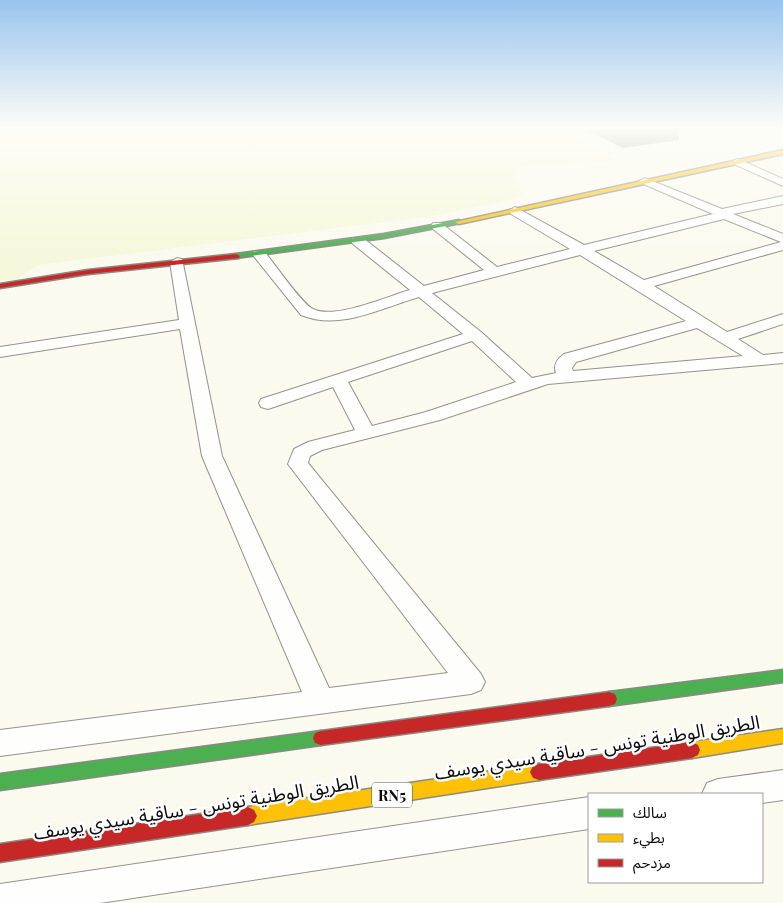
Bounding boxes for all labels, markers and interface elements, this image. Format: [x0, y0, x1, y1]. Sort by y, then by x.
street label: الطريق الوطنية تونس - ساقية سيدي يوسف [432, 707, 762, 788]
street label: الطريق الوطنية تونس - ساقية سيدي يوسف [31, 767, 361, 848]
road number: RN5 [372, 782, 412, 808]
legend [588, 793, 763, 883]
text: سالك [633, 802, 667, 822]
text: بطيء [633, 827, 665, 849]
text: مزدحم [633, 852, 671, 874]

